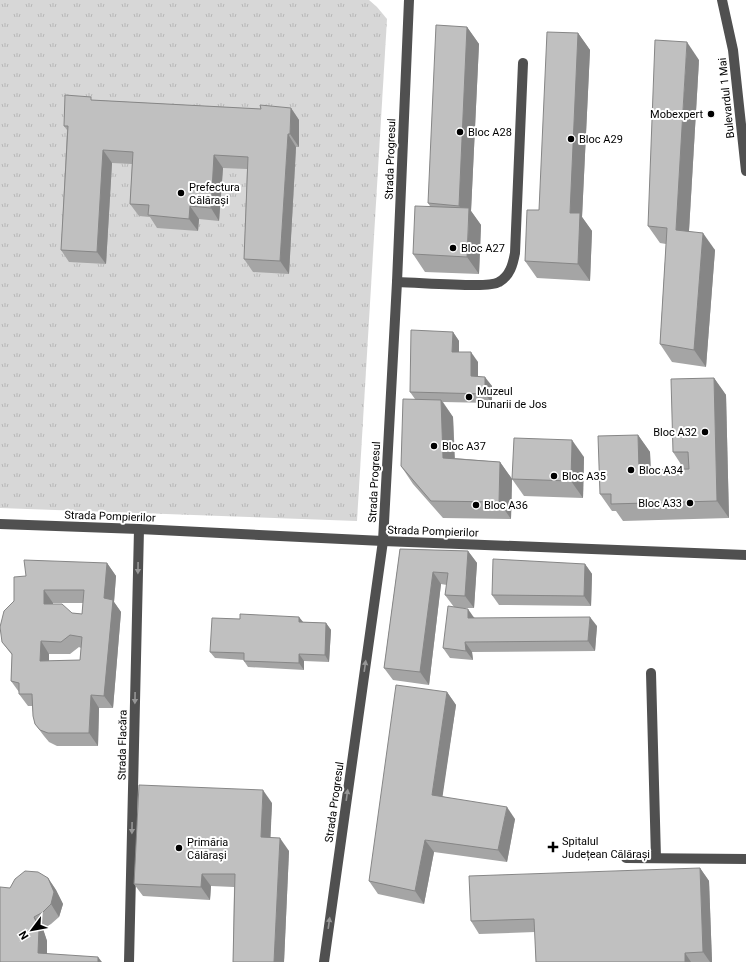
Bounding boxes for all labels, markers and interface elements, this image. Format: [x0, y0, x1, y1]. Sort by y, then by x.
street label: Bulevardul 1 Mai [716, 57, 737, 139]
place label: Mobexpert [650, 108, 703, 121]
marker: Mobexpert [706, 109, 716, 119]
street label: Strada Progresul [383, 118, 398, 200]
place label: Bloc A28 [468, 126, 512, 139]
marker: Bloc A28 [455, 127, 465, 137]
place label: Bloc A29 [579, 133, 623, 146]
marker: Bloc A29 [566, 134, 576, 144]
place label: Prefectura Călărași [189, 181, 240, 207]
marker: Prefectura Călărași [176, 188, 186, 198]
place label: Bloc A27 [461, 242, 505, 255]
marker: Bloc A27 [448, 243, 458, 253]
place label: Muzeul Dunarii de Jos [477, 385, 547, 411]
marker: Muzeul Dunarii de Jos [464, 392, 474, 402]
place label: Bloc A32 [653, 426, 697, 439]
marker: Bloc A32 [700, 427, 710, 437]
place label: Bloc A37 [442, 440, 486, 453]
street label: Strada Progresul [366, 441, 383, 523]
marker: Bloc A37 [429, 441, 439, 451]
place label: Bloc A34 [639, 464, 683, 477]
marker: Bloc A34 [626, 465, 636, 475]
place label: Bloc A35 [562, 470, 606, 483]
marker: Bloc A35 [549, 471, 559, 481]
place label: Bloc A33 [638, 497, 682, 510]
marker: Bloc A33 [685, 498, 695, 508]
place label: Bloc A36 [484, 499, 528, 512]
marker: Bloc A36 [471, 500, 481, 510]
street label: Strada Pompierilor [64, 508, 156, 525]
street label: Strada Pompierilor [387, 523, 479, 540]
one-way arrow [135, 562, 141, 575]
one-way arrow [362, 660, 368, 672]
one-way arrow [132, 692, 138, 705]
street label: Strada Flacăra [115, 710, 130, 780]
street label: Strada Progresul [322, 761, 347, 843]
one-way arrow [344, 789, 350, 801]
one-way arrow [129, 822, 135, 835]
place label: Spitalul Județean Călărași [562, 835, 650, 861]
place label: Primăria Călărași [187, 836, 228, 862]
marker: Spitalul Județean Călărași [547, 841, 559, 853]
marker: Primăria Călărași [174, 843, 184, 853]
north arrow [12, 910, 52, 950]
one-way arrow [326, 917, 332, 929]
text: N [16, 928, 32, 942]

